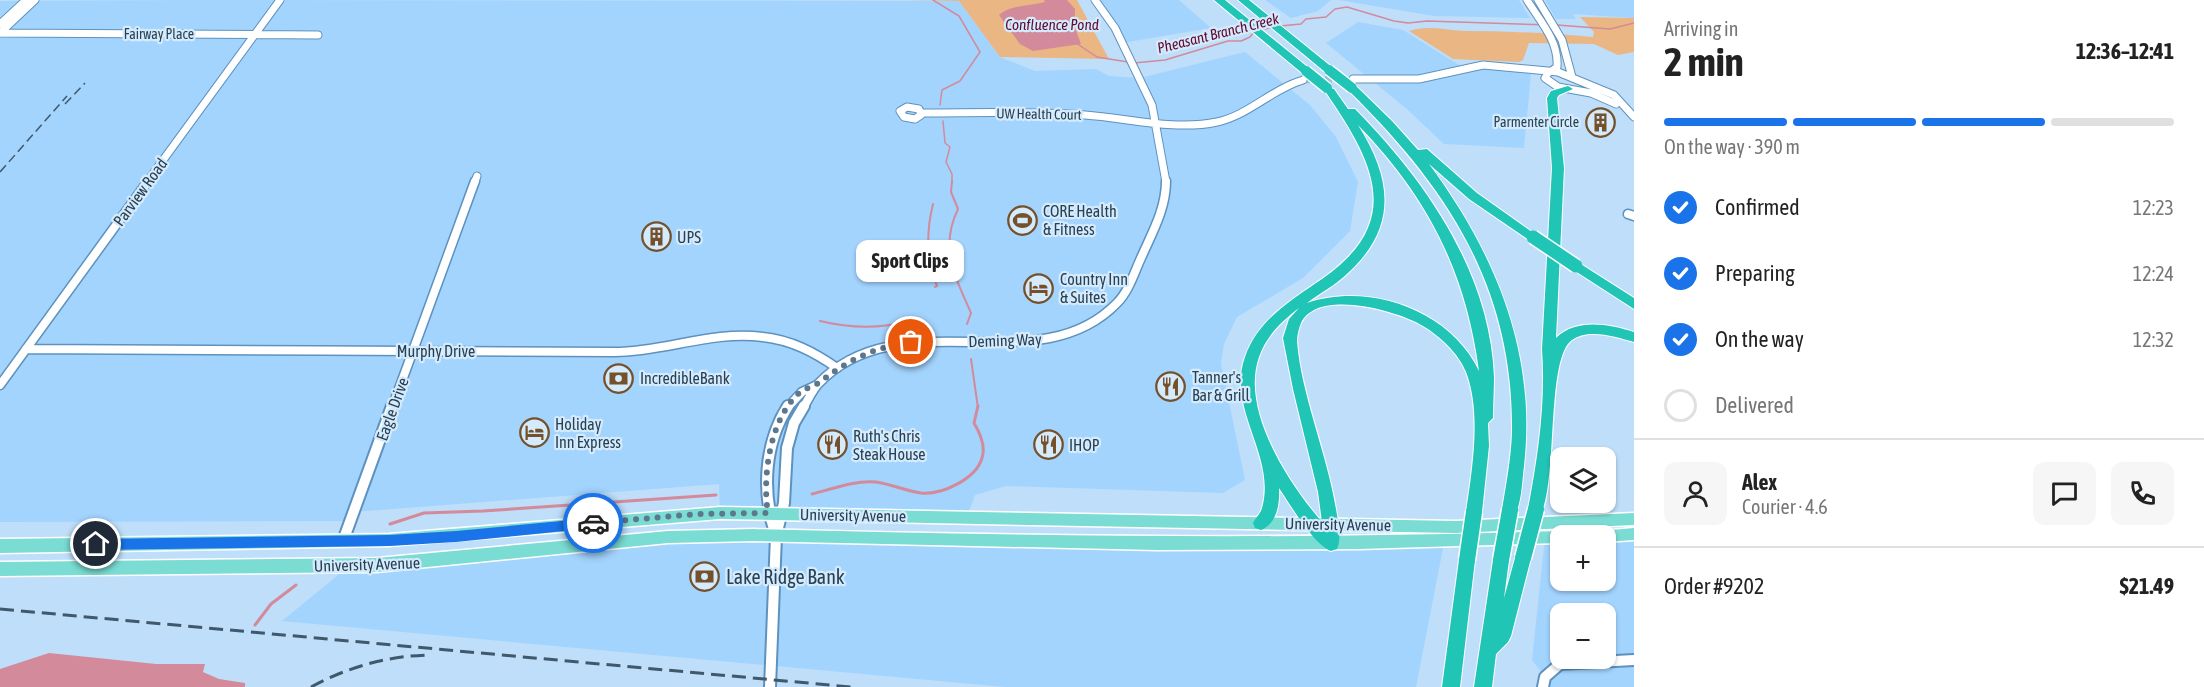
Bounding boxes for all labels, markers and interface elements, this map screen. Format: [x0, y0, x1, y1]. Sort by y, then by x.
water label: Pheasant Branch Creek [1155, 10, 1281, 56]
water label: Confluence Pond [1005, 16, 1099, 33]
text: Arriving in [1664, 17, 1738, 40]
street label: Fairway Place [124, 26, 194, 42]
text: 12:36–12:41 [2076, 38, 2174, 64]
text: 2 min [1664, 40, 1744, 84]
street label: UW Health Court [996, 105, 1082, 123]
building icon: Parmenter Circle [1584, 106, 1616, 138]
place label: Parmenter Circle [1494, 114, 1579, 130]
text: On the way · 390 m [1664, 135, 1800, 158]
street label: Parview Road [109, 155, 171, 229]
icon: check [1664, 191, 1697, 224]
text: Confirmed [1715, 194, 1800, 220]
text: 12:23 [2133, 196, 2174, 219]
place label: CORE Health & Fitness [1043, 202, 1117, 238]
sports icon: CORE Health & Fitness [1006, 204, 1038, 236]
building icon: UPS [640, 221, 672, 253]
place label: UPS [677, 228, 701, 246]
callout: Sport Clips [857, 240, 965, 282]
text: Sport Clips [872, 249, 948, 272]
icon: check [1664, 257, 1697, 290]
text: Preparing [1715, 260, 1795, 286]
text: 12:24 [2133, 262, 2174, 285]
place label: Country Inn & Suites [1060, 270, 1128, 306]
hotel icon: Country Inn & Suites [1023, 272, 1055, 304]
pin [885, 316, 936, 367]
icon: check [1664, 323, 1697, 356]
icon: bag [894, 325, 927, 358]
text: On the way [1715, 326, 1804, 352]
text: 12:32 [2133, 328, 2174, 351]
street label: Deming Way [968, 330, 1042, 351]
street label: Murphy Drive [397, 342, 475, 361]
bank icon: IncredibleBank [603, 362, 635, 394]
place label: Tanner's Bar & Grill [1192, 368, 1251, 404]
place label: IncredibleBank [640, 369, 730, 387]
restaurant icon: Tanner's Bar & Grill [1155, 370, 1187, 402]
street label: Eagle Drive [372, 375, 413, 443]
text: Delivered [1715, 392, 1794, 418]
place label: Holiday Inn Express [555, 415, 621, 452]
hotel icon: Holiday Inn Express [518, 417, 550, 449]
place label: Ruth's Chris Steak House [853, 427, 926, 463]
restaurant icon: Ruth's Chris Steak House [816, 429, 848, 461]
restaurant icon: IHOP [1032, 429, 1064, 461]
place label: IHOP [1069, 436, 1100, 454]
map controls [1550, 447, 1616, 669]
button: layers [1550, 447, 1616, 513]
button: person [1664, 462, 1727, 525]
button: chat [2033, 462, 2096, 525]
button: phone [2111, 462, 2174, 525]
text: Alex [1742, 469, 1777, 495]
courier [563, 493, 623, 553]
text: Courier · 4.6 [1742, 495, 1828, 518]
street label: University Avenue [800, 505, 906, 526]
icon: car [577, 507, 610, 540]
street label: University Avenue [1285, 514, 1391, 535]
pin [70, 518, 121, 569]
button: + [1550, 525, 1616, 591]
icon: home [79, 527, 112, 560]
street label: University Avenue [314, 553, 420, 576]
bank icon: Lake Ridge Bank [689, 560, 721, 592]
place label: Lake Ridge Bank [726, 565, 845, 588]
text: Order #9202 [1664, 573, 1764, 599]
text: $21.49 [2119, 573, 2174, 599]
button: − [1550, 603, 1616, 669]

